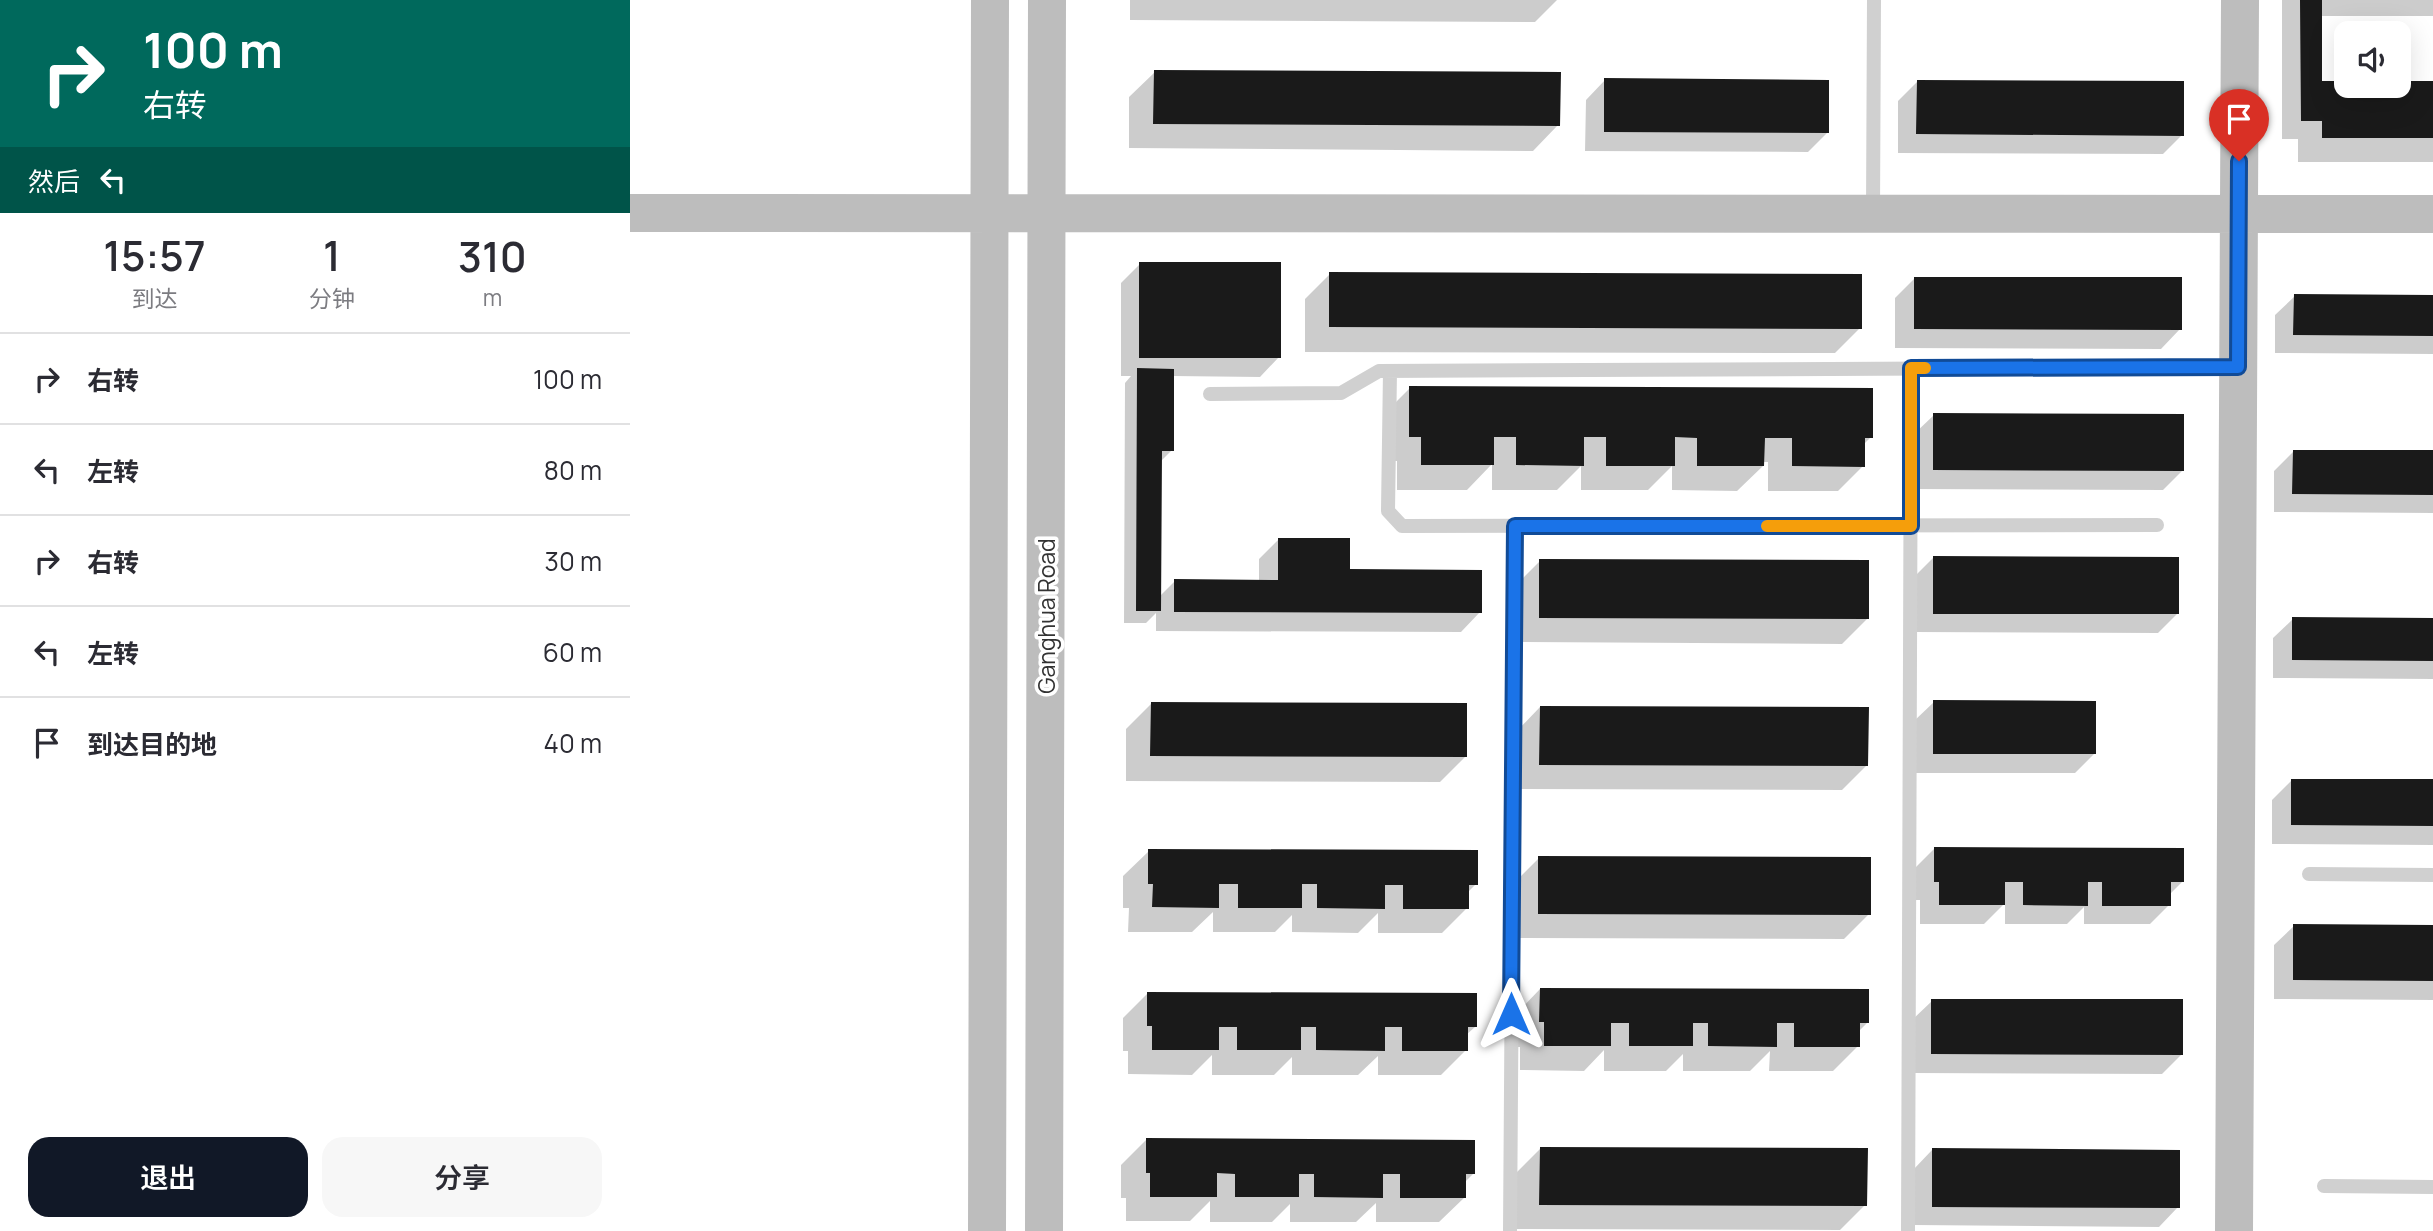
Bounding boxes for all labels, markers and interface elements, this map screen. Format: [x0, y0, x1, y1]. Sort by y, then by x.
text: 100 m [143, 16, 283, 83]
map controls [2334, 21, 2411, 98]
button: sound [2334, 21, 2411, 98]
icon: right [28, 28, 119, 119]
text: 右转 [143, 83, 207, 127]
pin [2209, 89, 2269, 161]
icon: arrive [2220, 100, 2258, 138]
icon: left [94, 161, 132, 199]
text: 然后 [28, 163, 80, 199]
text: 15:57 [103, 226, 206, 284]
text: 1 [323, 226, 341, 284]
text: 310 [458, 227, 527, 285]
text: m [483, 281, 502, 313]
text: 到达 [131, 282, 177, 314]
text: 分钟 [309, 282, 355, 314]
icon: right [28, 360, 66, 398]
text: 100 m [533, 361, 602, 397]
text: 右转 [87, 362, 139, 398]
icon: left [28, 451, 66, 489]
text: 80 m [544, 452, 602, 488]
text: 左转 [87, 453, 139, 489]
street label: Ganghua Road [1030, 538, 1062, 694]
icon: right [28, 542, 66, 580]
text: 30 m [545, 543, 602, 579]
text: 右转 [87, 544, 139, 580]
icon: left [28, 633, 66, 671]
text: 60 m [543, 634, 602, 670]
text: 左转 [87, 635, 139, 671]
icon: arrive [28, 724, 66, 762]
text: 40 m [544, 725, 602, 761]
text: 到达目的地 [87, 726, 217, 762]
position arrow [1474, 977, 1548, 1051]
button: 退出 [28, 1137, 308, 1217]
button: 分享 [322, 1137, 602, 1217]

